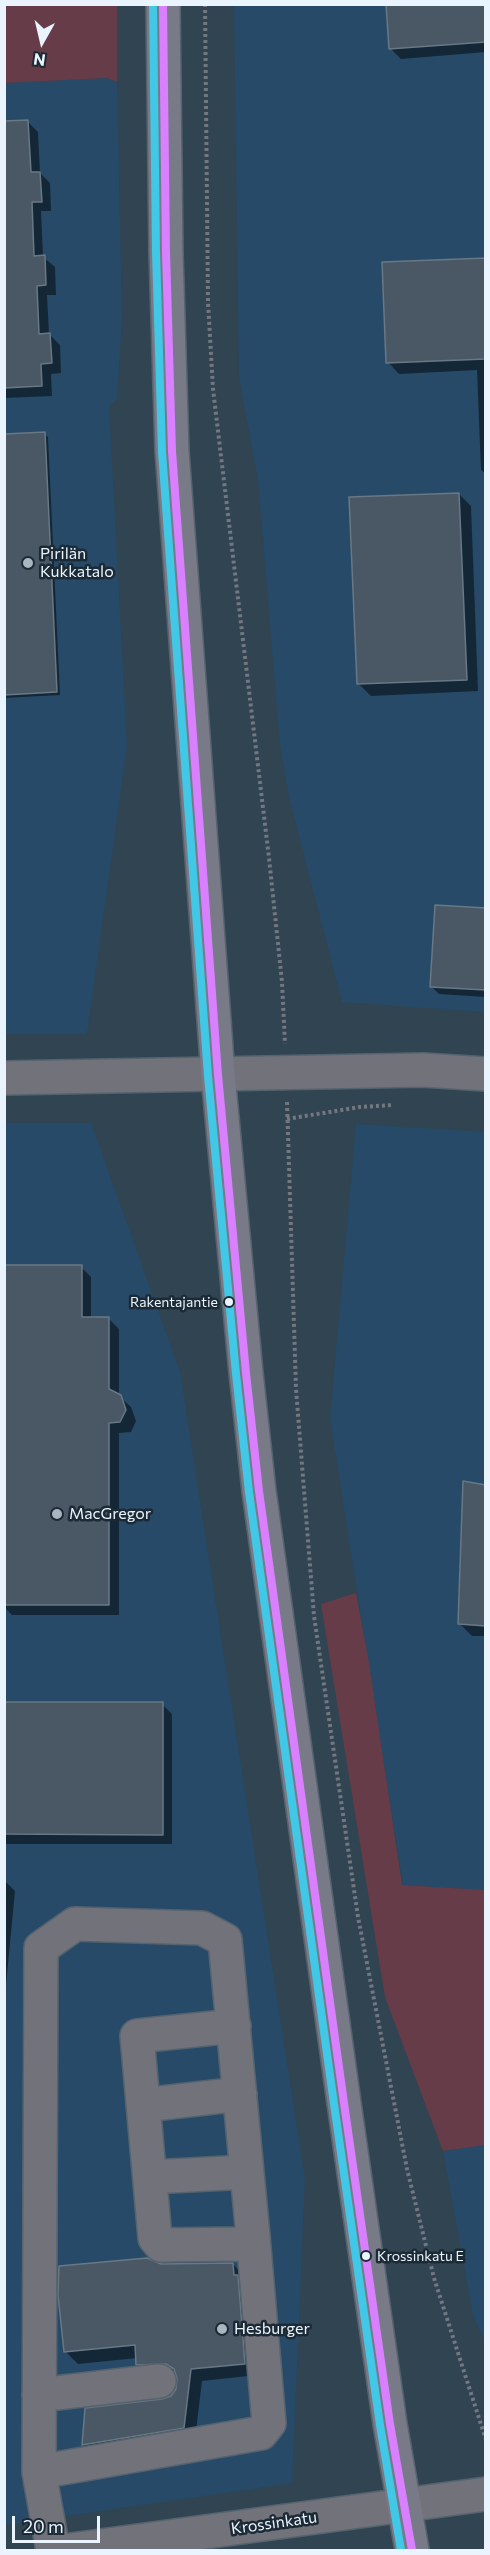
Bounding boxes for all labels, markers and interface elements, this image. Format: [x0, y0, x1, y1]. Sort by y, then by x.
north arrow [12, 12, 72, 72]
text: N [32, 50, 47, 71]
place label: Pirilän Kukkatalo [40, 544, 114, 582]
marker: Pirilän Kukkatalo [21, 556, 35, 570]
place label: Rakentajantie [130, 1294, 218, 1310]
marker: Rakentajantie [223, 1296, 235, 1308]
place label: MacGregor [69, 1504, 151, 1524]
marker: MacGregor [50, 1507, 64, 1521]
place label: Krossinkatu E [377, 2248, 464, 2264]
marker: Krossinkatu E [360, 2250, 372, 2262]
place label: Hesburger [234, 2319, 310, 2339]
marker: Hesburger [215, 2322, 229, 2336]
scale bar [15, 2504, 104, 2542]
street label: Krossinkatu [230, 2507, 318, 2539]
text: 20 m [23, 2515, 64, 2537]

